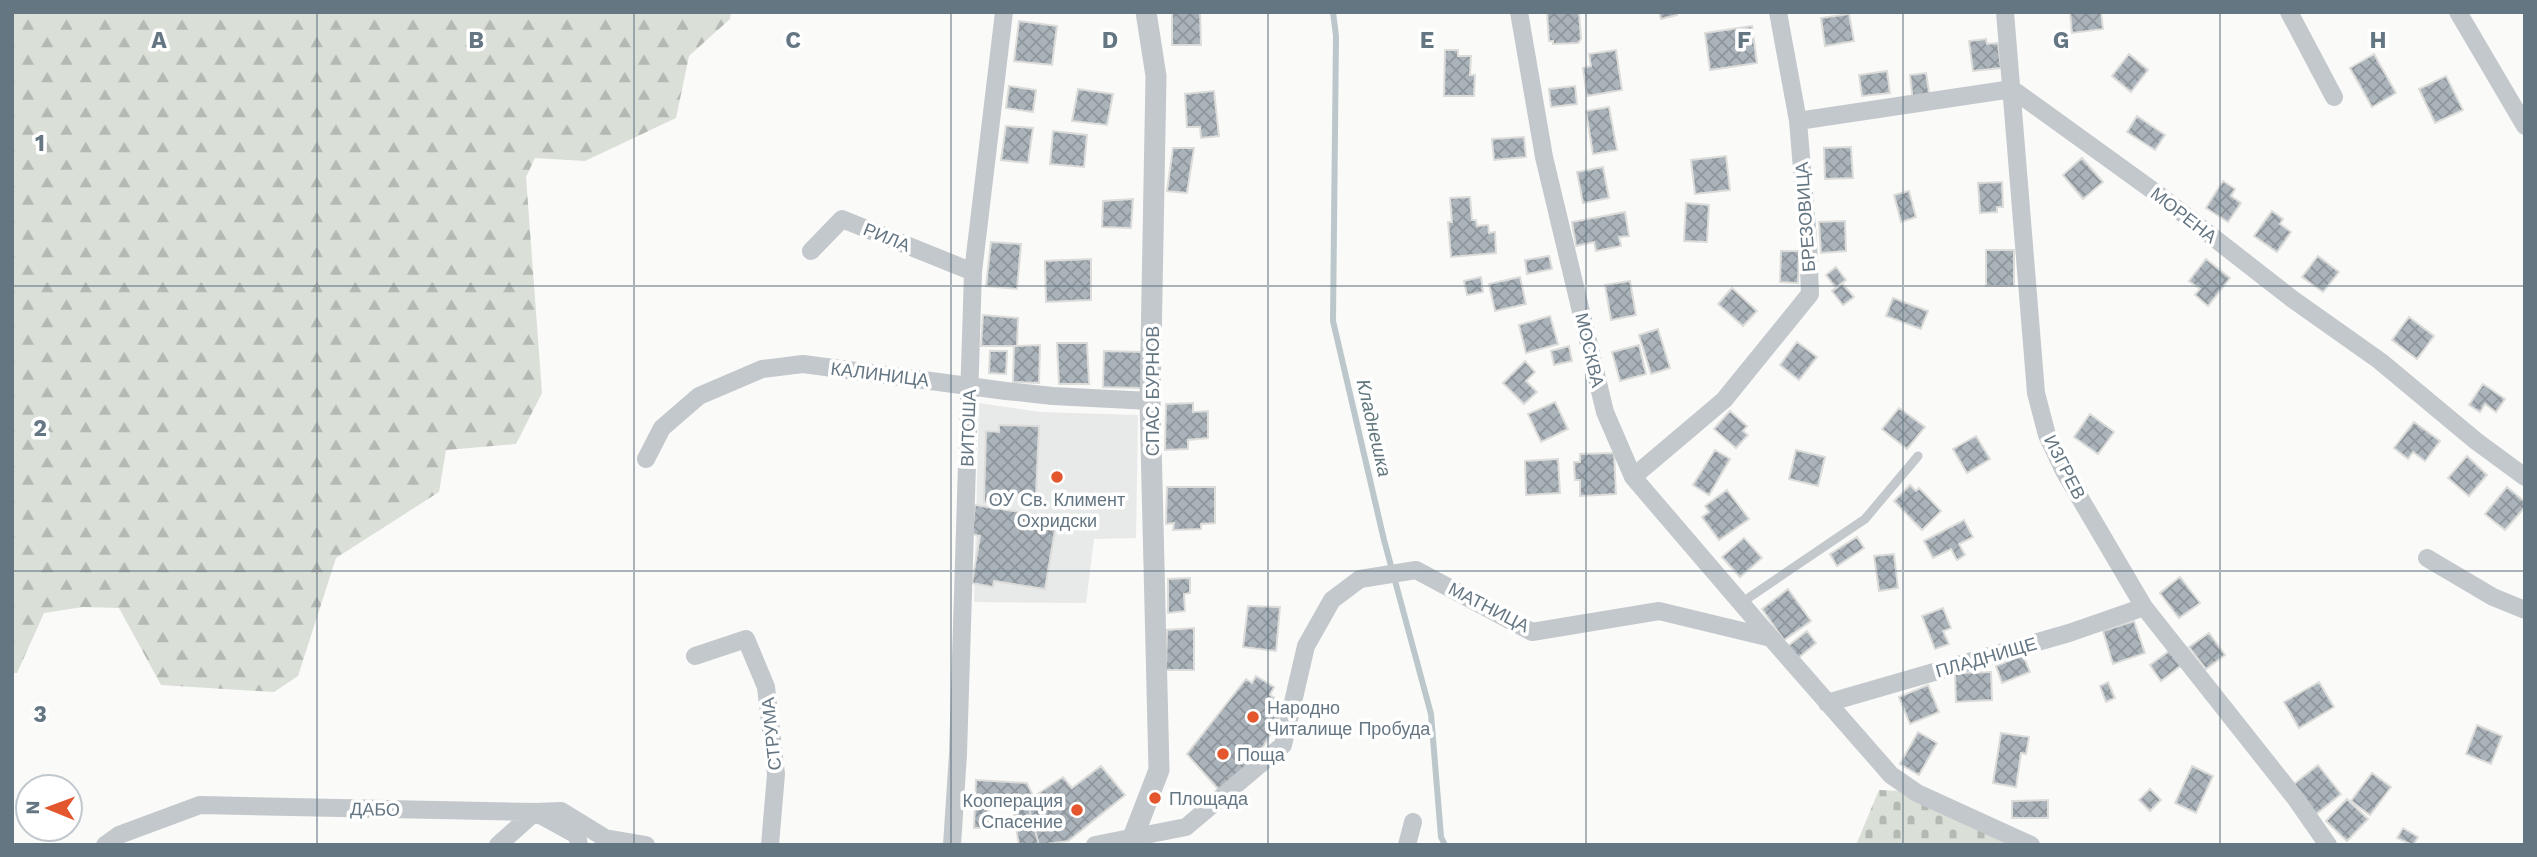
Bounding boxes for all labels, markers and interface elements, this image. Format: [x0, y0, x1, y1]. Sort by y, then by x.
text: A [151, 27, 167, 54]
text: B [468, 27, 484, 54]
text: C [785, 27, 801, 54]
text: D [1102, 27, 1118, 54]
text: E [1420, 27, 1434, 54]
text: F [1737, 27, 1751, 54]
text: G [2053, 27, 2069, 54]
text: H [2369, 27, 2387, 54]
text: 1 [35, 130, 45, 157]
street label: БРЕЗОВИЦА [1791, 161, 1819, 273]
street label: МОРЕНА [2147, 183, 2221, 247]
street label: РИЛА [860, 218, 914, 256]
street label: МОСКВА [1571, 311, 1609, 389]
street label: СПАС БУРНОВ [1142, 326, 1163, 456]
street label: КАЛИНИЦА [830, 358, 930, 390]
water label: Кладнешка [1352, 377, 1396, 479]
street label: ВИТОША [956, 389, 980, 467]
text: 2 [33, 415, 47, 442]
street label: ИЗГРЕВ [2040, 431, 2090, 503]
marker: ОУ Св. Климент Охридски [1049, 469, 1065, 485]
place label: ОУ Св. Климент Охридски [989, 489, 1125, 531]
street label: МАТНИЦА [1445, 578, 1533, 636]
street label: ПЛАДНИЩЕ [1933, 633, 2039, 681]
street label: СТРУМА [757, 696, 785, 772]
place label: Народно Читалище Пробуда [1267, 697, 1431, 739]
text: 3 [33, 701, 47, 728]
marker: Народно Читалище Пробуда [1245, 709, 1261, 725]
place label: Поща [1237, 744, 1286, 765]
marker: Поща [1215, 746, 1231, 762]
north arrow [14, 773, 84, 843]
place label: Площада [1169, 788, 1249, 809]
place label: Кооперация Спасение [963, 790, 1063, 832]
marker: Площада [1147, 790, 1163, 806]
street label: ДАБО [350, 798, 400, 820]
text: N [21, 800, 44, 815]
marker: Кооперация Спасение [1069, 802, 1085, 818]

